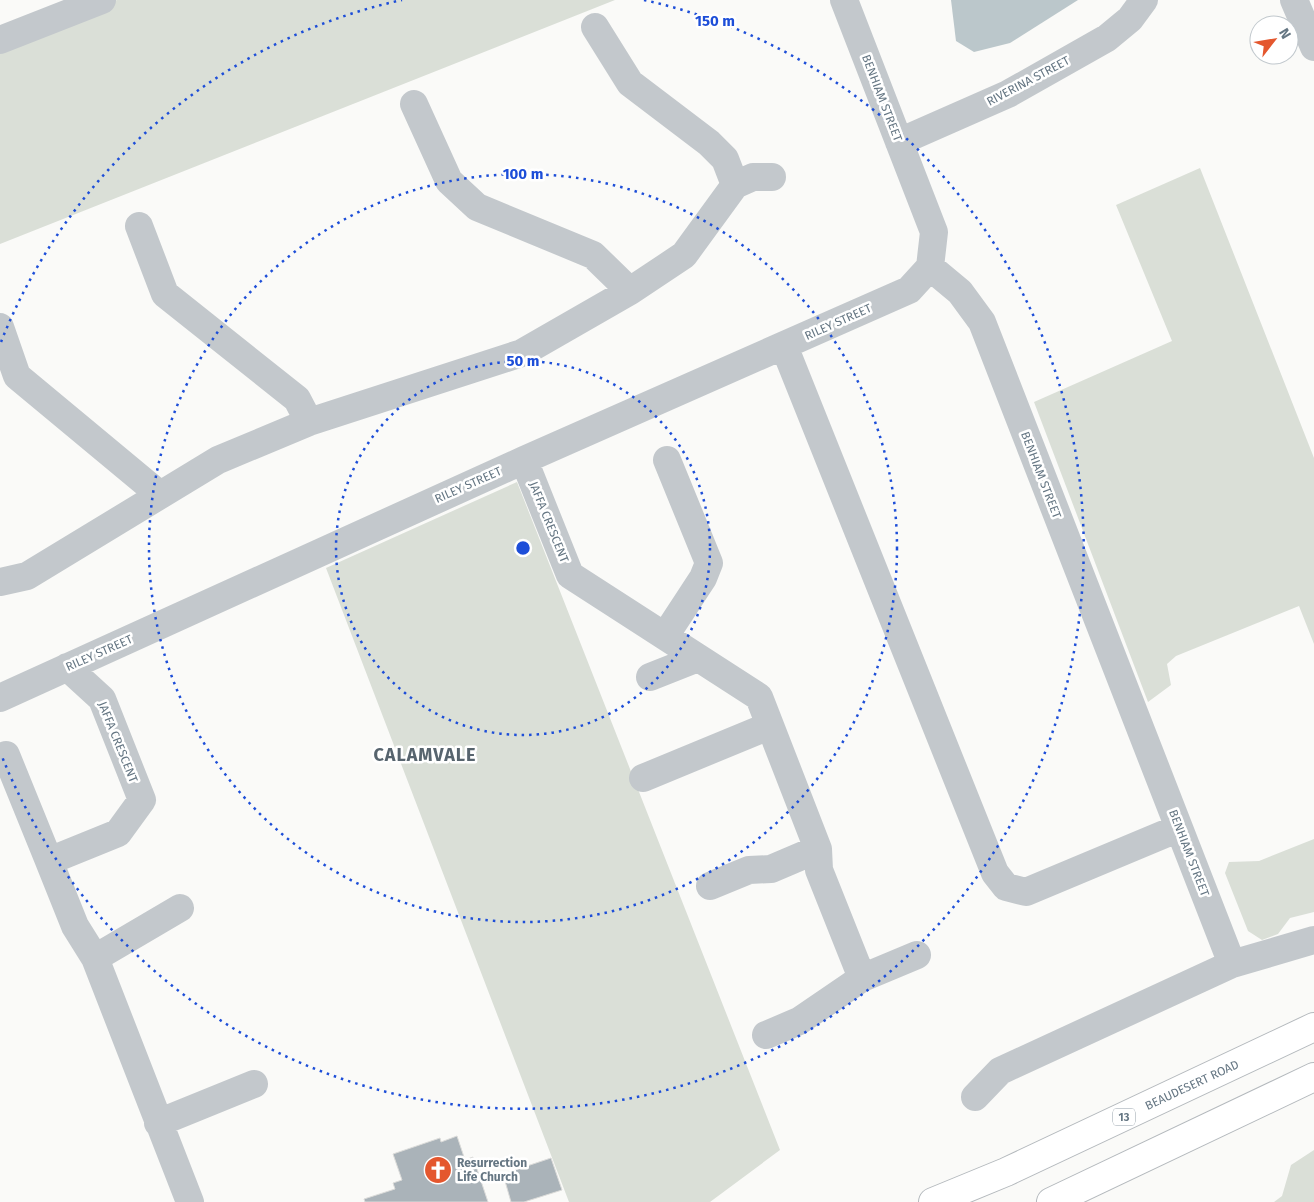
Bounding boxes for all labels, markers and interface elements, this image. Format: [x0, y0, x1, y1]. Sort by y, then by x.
text: 150 m [695, 12, 735, 30]
north arrow [1249, 15, 1299, 65]
text: N [1275, 25, 1294, 42]
street label: BENHIAM STREET [859, 53, 905, 144]
street label: RIVERINA STREET [984, 53, 1072, 109]
text: 100 m [503, 165, 543, 183]
street label: RILEY STREET [802, 301, 874, 343]
text: 50 m [506, 352, 540, 370]
street label: BENHIAM STREET [1018, 430, 1064, 521]
street label: RILEY STREET [432, 464, 504, 506]
street label: JAFFA CRESCENT [526, 479, 572, 565]
centre of rings [514, 539, 532, 557]
street label: RILEY STREET [63, 632, 135, 674]
street label: JAFFA CRESCENT [95, 699, 141, 785]
district label: CALAMVALE [373, 744, 477, 766]
street label: BENHIAM STREET [1166, 808, 1212, 899]
street label: BEAUDESERT ROAD [1143, 1057, 1241, 1113]
road number: 13 [1113, 1108, 1135, 1126]
church icon: Resurrection Life Church [423, 1155, 453, 1185]
place label: Resurrection Life Church [457, 1156, 527, 1184]

